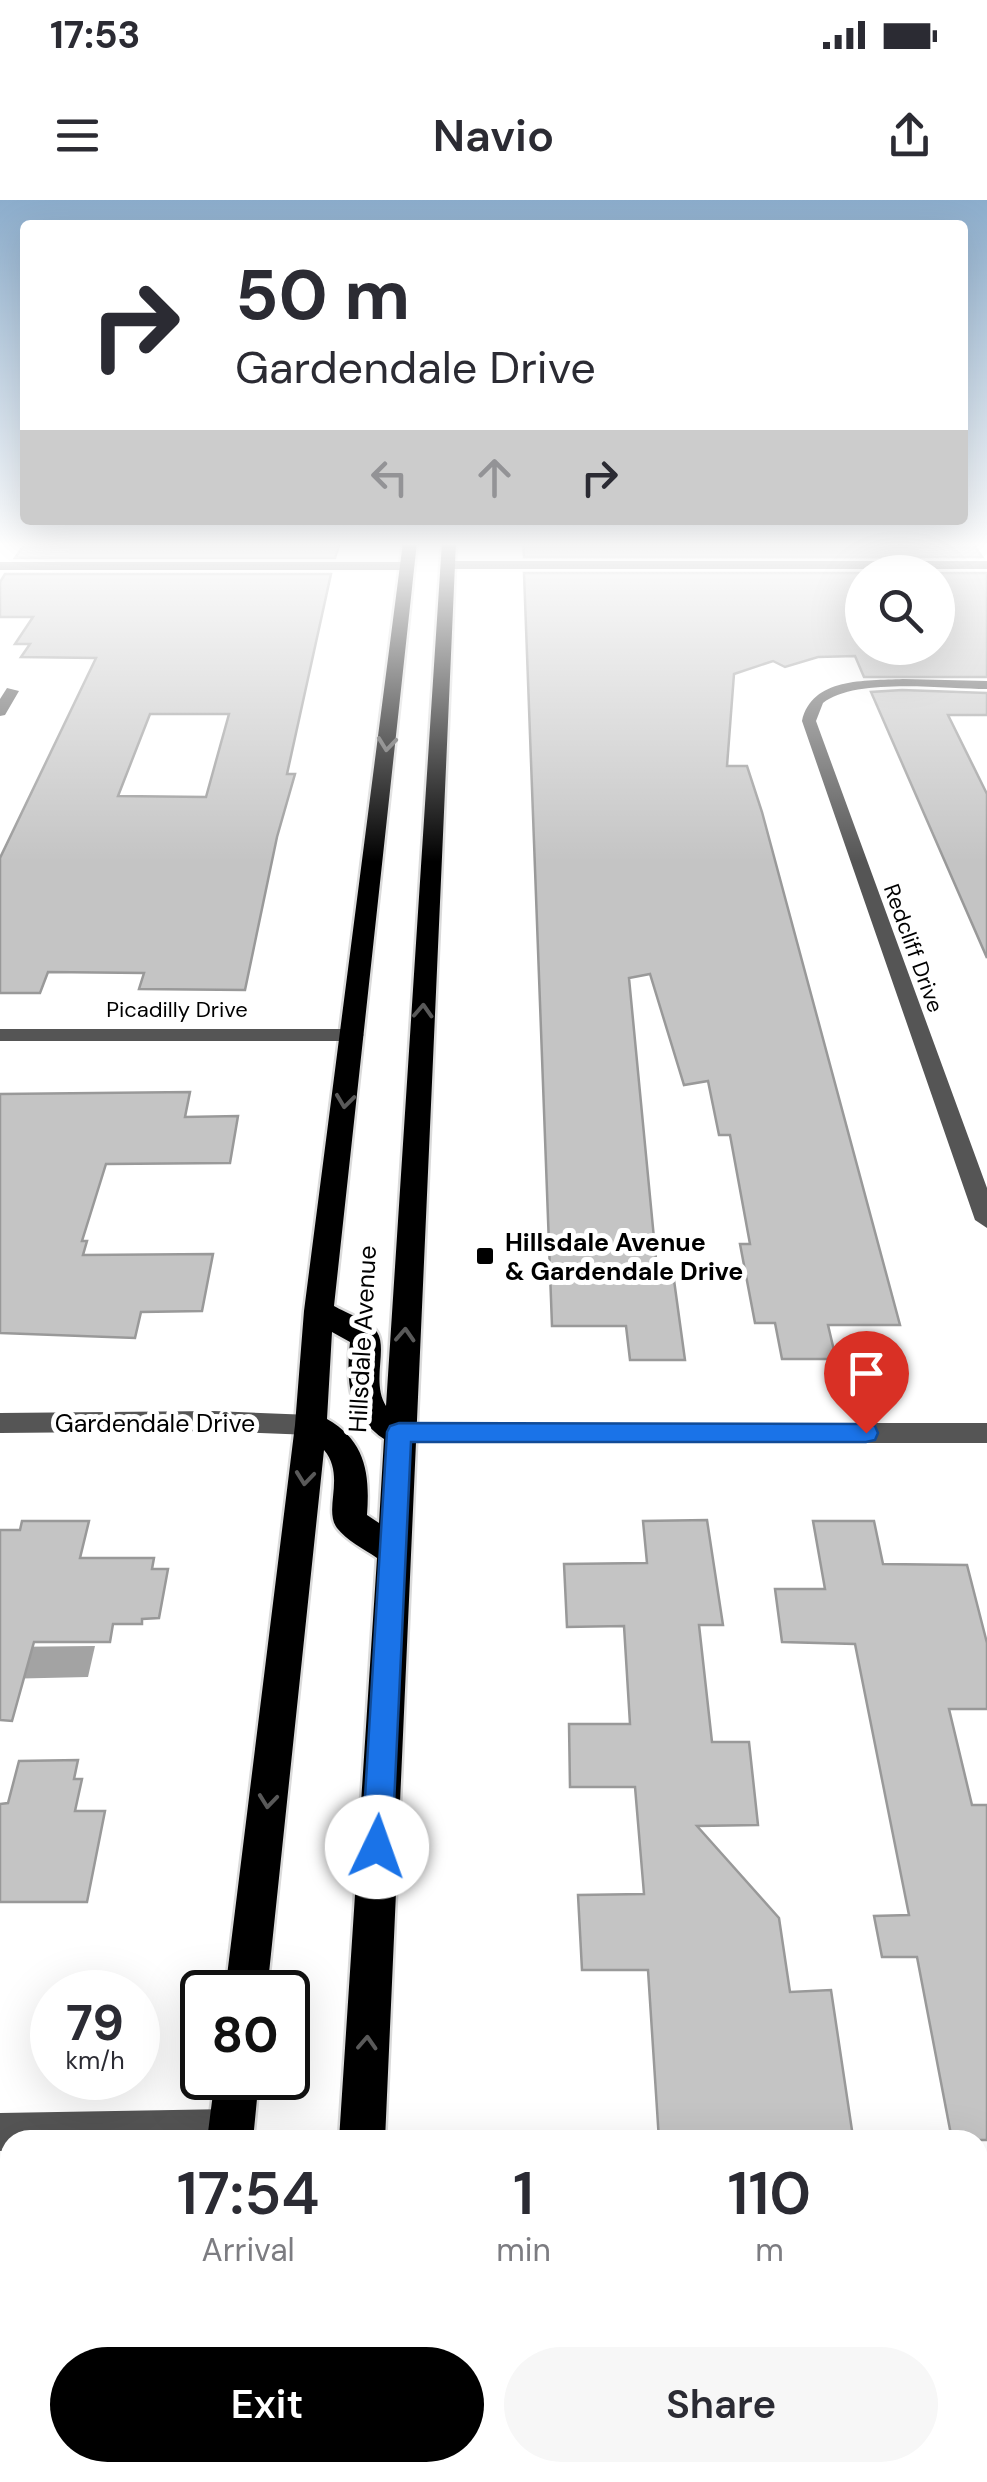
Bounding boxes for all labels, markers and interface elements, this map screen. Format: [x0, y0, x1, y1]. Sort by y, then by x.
text: 17:53 [50, 10, 140, 60]
text: Navio [433, 106, 554, 165]
icon: menu [50, 108, 105, 163]
icon: share [882, 108, 937, 163]
text: 50 m [235, 250, 410, 341]
icon: right [70, 260, 200, 390]
text: Gardendale Drive [235, 338, 596, 397]
icon: left [362, 450, 417, 505]
icon: ahead [467, 450, 522, 505]
icon: right [572, 450, 627, 505]
map controls [845, 555, 955, 665]
button: search [845, 555, 955, 665]
one-way arrow [377, 736, 398, 752]
street label: Redcliff Drive [877, 880, 950, 1016]
street label: Picadilly Drive [106, 995, 248, 1024]
one-way arrow [412, 1002, 433, 1018]
one-way arrow [336, 1093, 357, 1109]
place label: Hillsdale Avenue & Gardendale Drive [505, 1226, 743, 1288]
street label: Hillsdale Avenue [341, 1245, 384, 1433]
marker: Hillsdale Avenue & Gardendale Drive [474, 1245, 496, 1267]
one-way arrow [394, 1327, 415, 1343]
pin [824, 1331, 909, 1434]
icon: arrive [839, 1346, 894, 1401]
street label: Gardendale Drive [55, 1407, 255, 1440]
one-way arrow [295, 1471, 316, 1487]
one-way arrow [258, 1794, 279, 1810]
position arrow [325, 1795, 429, 1899]
speed limit sign: 80 [180, 1970, 310, 2100]
text: 79 [66, 1990, 124, 2056]
one-way arrow [356, 2034, 377, 2050]
text: km/h [65, 2044, 125, 2077]
text: 17:54 [177, 2154, 320, 2233]
text: 1 [513, 2154, 534, 2233]
text: 110 [728, 2154, 811, 2233]
text: Arrival [202, 2229, 295, 2271]
text: min [496, 2229, 551, 2271]
text: m [755, 2229, 784, 2271]
button: Exit [50, 2347, 484, 2462]
button: Share [504, 2347, 938, 2462]

